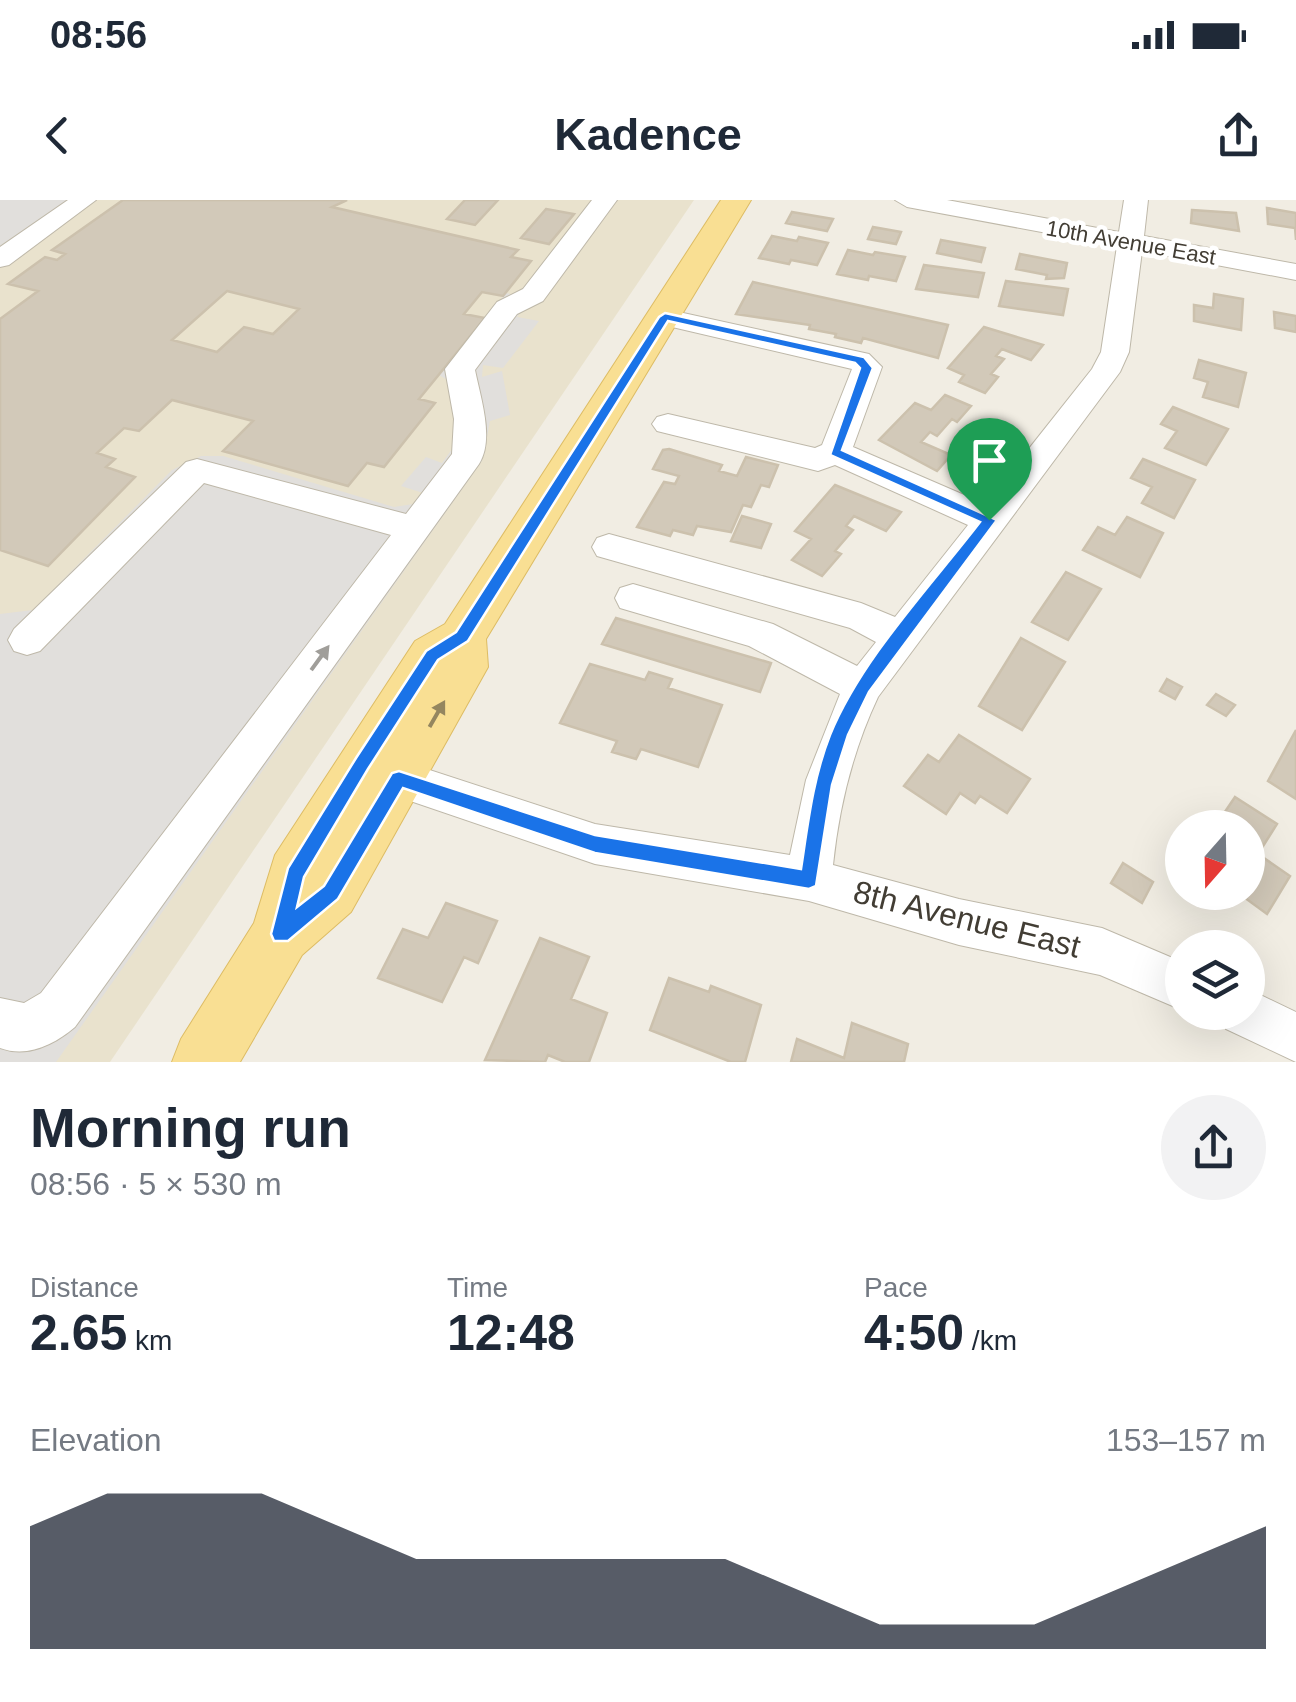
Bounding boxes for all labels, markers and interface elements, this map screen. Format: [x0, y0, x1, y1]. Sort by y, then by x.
text: 08:56 [50, 14, 147, 56]
icon: back [30, 108, 85, 163]
icon: share [1211, 108, 1266, 163]
text: Kadence [554, 109, 742, 160]
street label: 10th Avenue East [1044, 215, 1218, 270]
pin [947, 418, 1032, 521]
icon: arrive [962, 433, 1017, 488]
one-way arrow [310, 645, 330, 671]
one-way arrow [428, 700, 445, 728]
north arrow [1165, 810, 1265, 910]
map controls [1165, 810, 1265, 1030]
street label: 8th Avenue East [850, 873, 1084, 965]
button: layers [1165, 930, 1265, 1030]
button: share [1161, 1095, 1266, 1200]
text: Morning run [30, 1097, 351, 1159]
text: 08:56 · 5 × 530 m [30, 1166, 282, 1202]
text: Distance [30, 1272, 139, 1303]
text: Time [447, 1272, 508, 1303]
text: Pace [864, 1272, 928, 1303]
text: 2.65 [30, 1305, 127, 1361]
text: 12:48 [447, 1305, 575, 1361]
text: 4:50 [864, 1305, 964, 1361]
text: km [127, 1325, 172, 1356]
text: /km [964, 1325, 1017, 1356]
text: Elevation [30, 1422, 162, 1458]
text: 153–157 m [1106, 1422, 1266, 1458]

